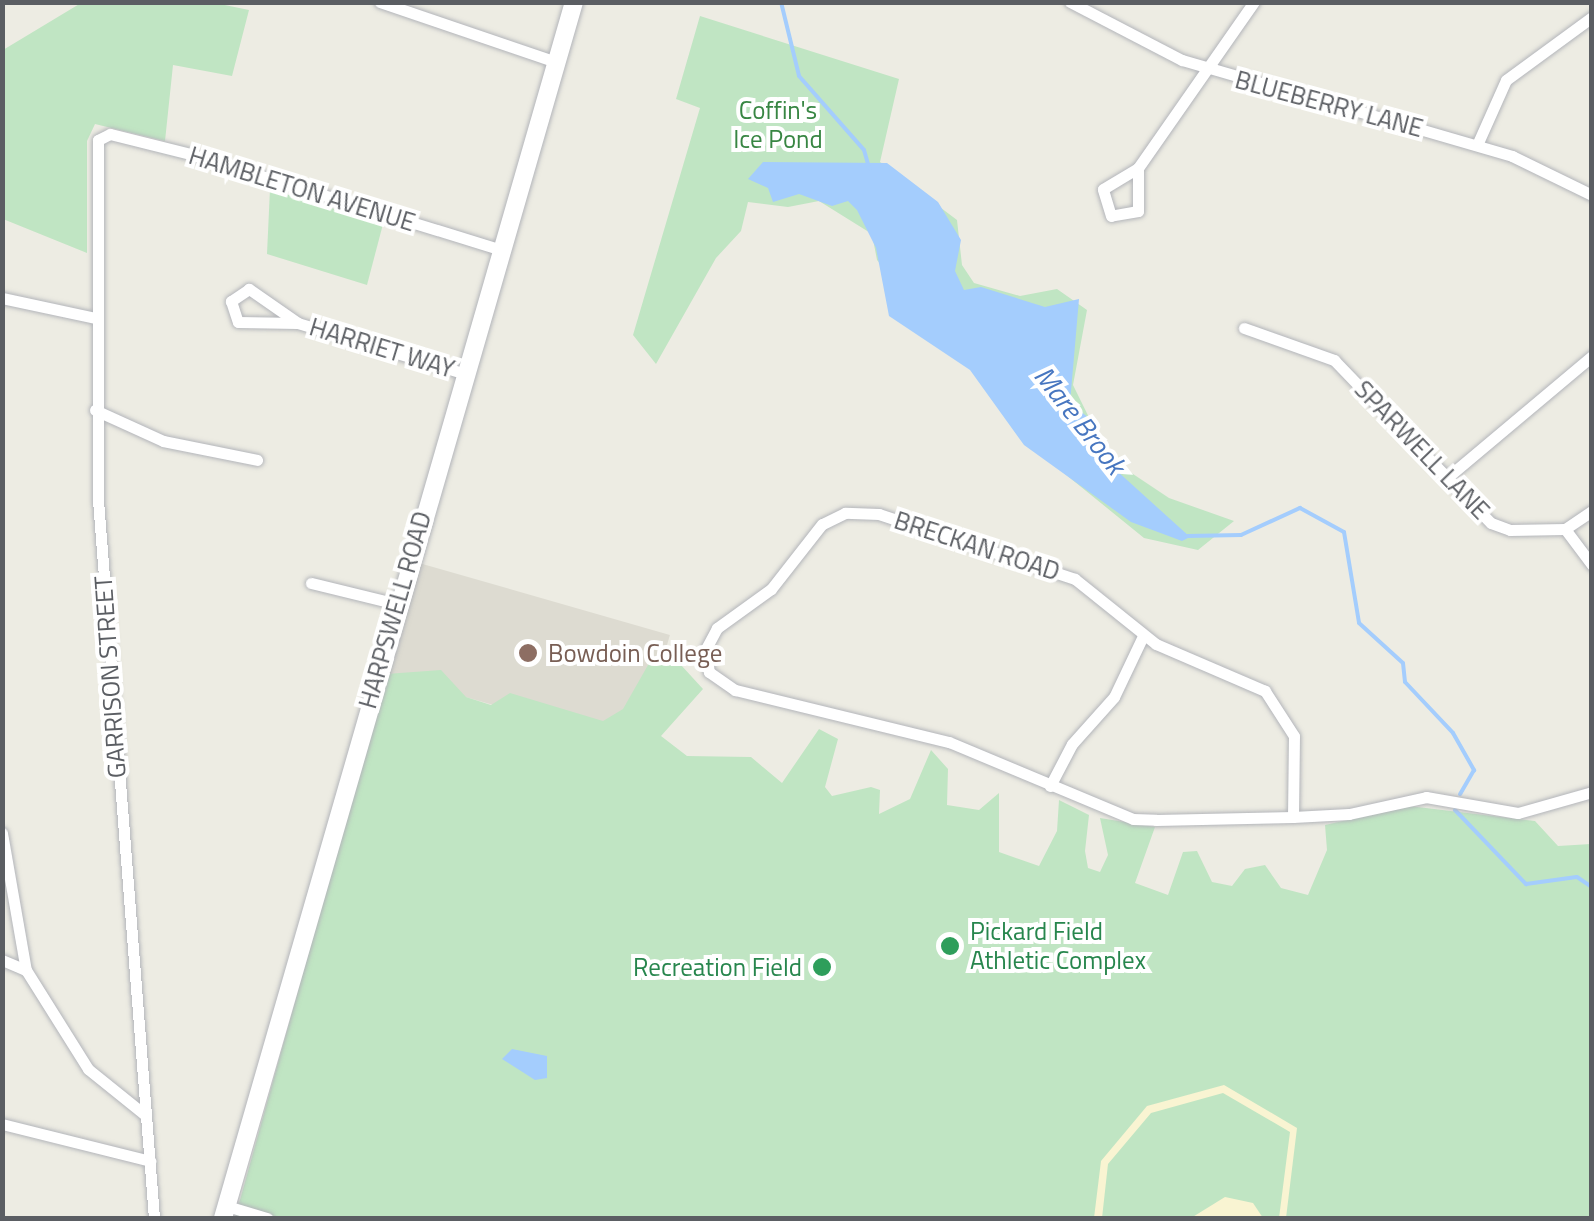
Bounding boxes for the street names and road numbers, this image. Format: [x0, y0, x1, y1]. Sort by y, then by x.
street label: BLUEBERRY LANE [1232, 65, 1426, 143]
street label: HAMBLETON AVENUE [185, 140, 419, 238]
street label: HARRIET WAY [306, 312, 458, 384]
street label: SPARWELL LANE [1348, 375, 1496, 525]
street label: BRECKAN ROAD [890, 505, 1064, 587]
street label: HARPSWELL ROAD [353, 508, 437, 712]
street label: GARRISON STREET [88, 575, 132, 779]

